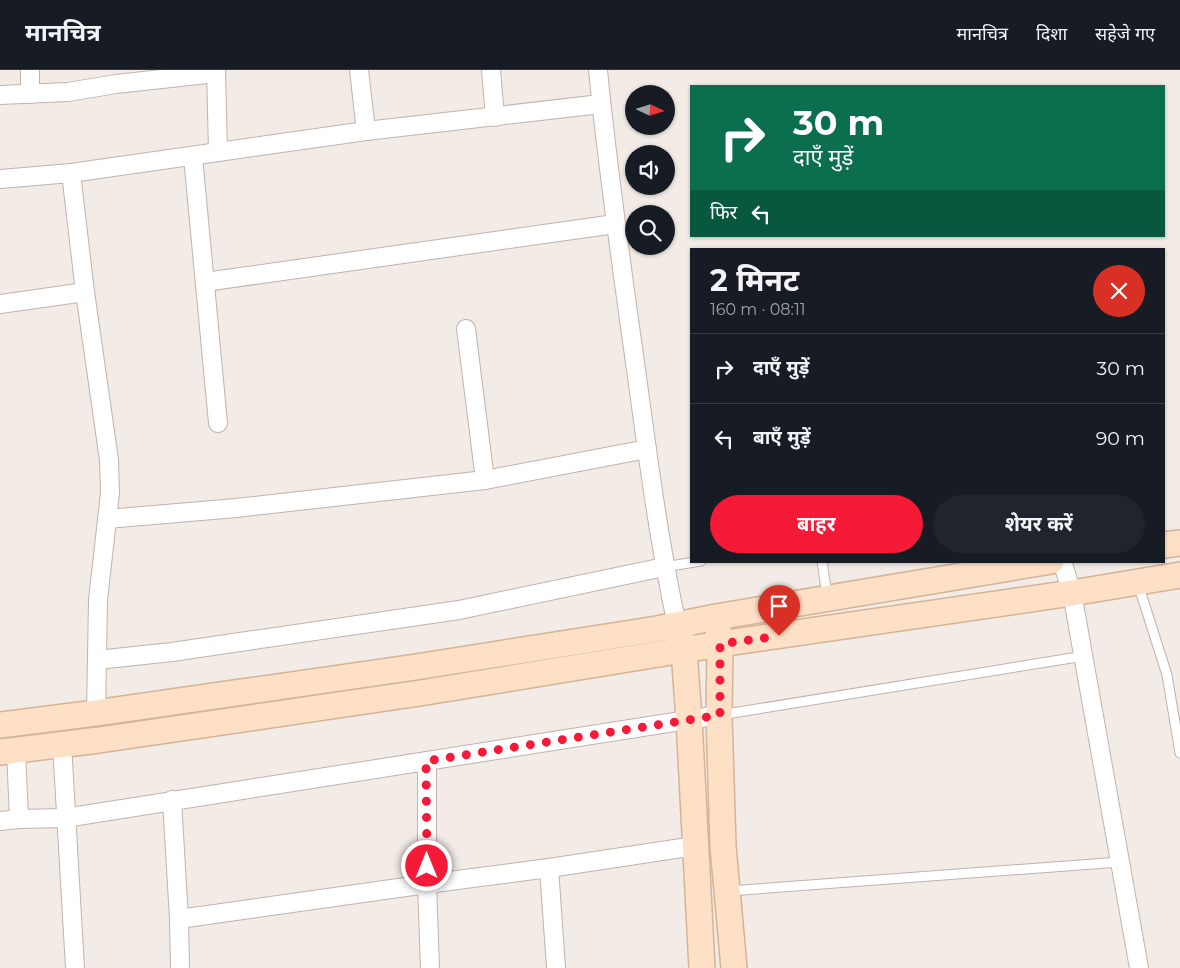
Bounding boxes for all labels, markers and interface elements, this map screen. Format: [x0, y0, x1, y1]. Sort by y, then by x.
text: मानचित्र [25, 18, 101, 47]
text: मानचित्र [957, 23, 1008, 45]
text: दिशा [1036, 23, 1067, 45]
text: सहेजे गए [1095, 23, 1155, 45]
north arrow [625, 85, 675, 135]
map controls [625, 85, 675, 255]
text: 30 m [793, 101, 884, 144]
icon: right [710, 105, 775, 170]
text: दाएँ मुड़ें [793, 144, 853, 171]
button: sound [625, 145, 675, 195]
icon: left [747, 200, 775, 228]
text: फिर [710, 201, 737, 224]
button: search [625, 205, 675, 255]
text: 2 मिनट [710, 262, 799, 299]
button: close [1093, 265, 1145, 317]
text: 160 m · 08:11 [710, 300, 805, 319]
icon: right [710, 355, 738, 383]
text: दाएँ मुड़ें [753, 356, 809, 379]
text: 30 m [1097, 357, 1145, 380]
icon: left [710, 425, 738, 453]
text: बाएँ मुड़ें [753, 426, 810, 449]
text: 90 m [1096, 427, 1145, 450]
button: बाहर [710, 495, 923, 553]
button: शेयर करें [933, 495, 1145, 553]
pin [758, 585, 800, 636]
icon: arrive [765, 592, 793, 620]
position arrow [400, 839, 452, 891]

